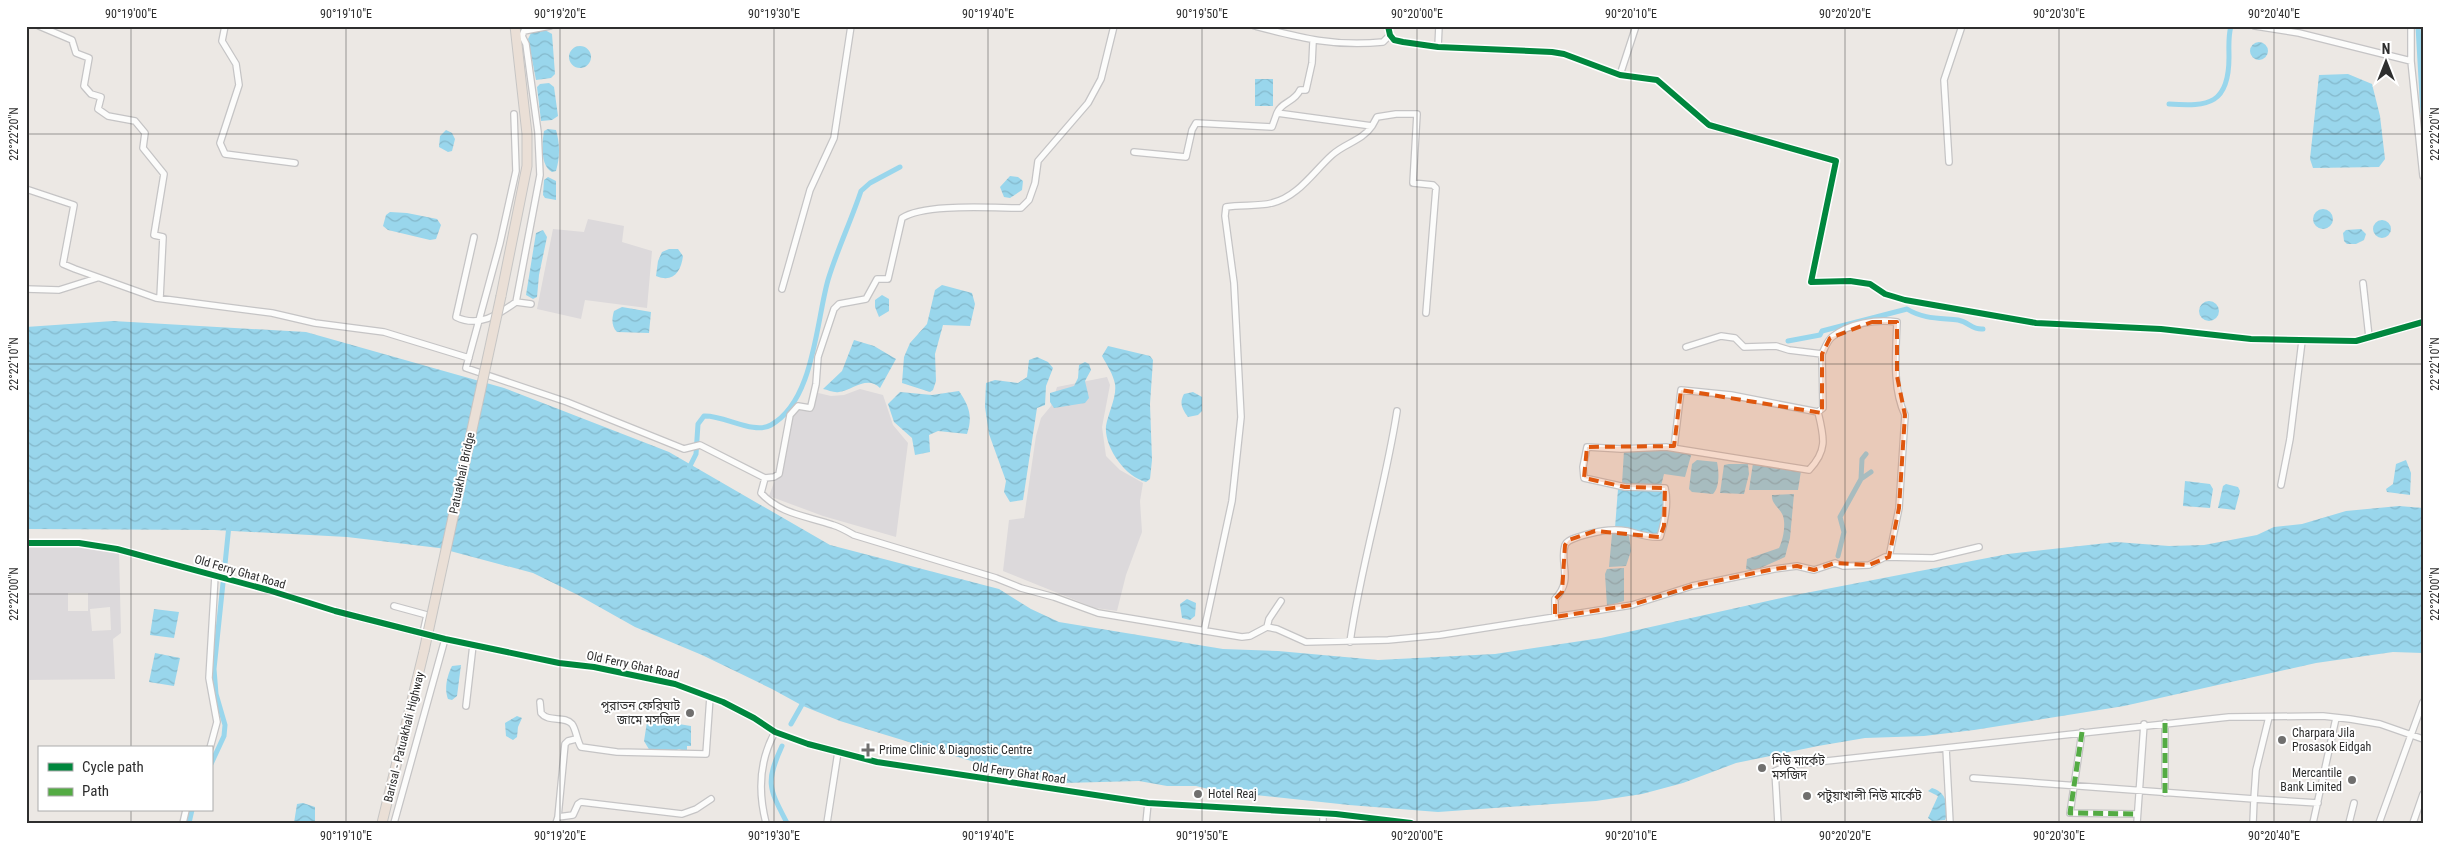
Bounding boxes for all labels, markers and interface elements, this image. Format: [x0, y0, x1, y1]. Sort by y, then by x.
text: 90°19'00"E [105, 7, 157, 21]
text: 90°19'10"E [320, 7, 372, 21]
text: 90°19'20"E [534, 7, 586, 21]
text: 90°19'30"E [748, 7, 800, 21]
text: 90°19'40"E [962, 7, 1014, 21]
text: 90°19'50"E [1176, 7, 1228, 21]
text: 90°20'00"E [1391, 7, 1443, 21]
text: 90°20'10"E [1605, 7, 1657, 21]
text: 90°20'20"E [1819, 7, 1871, 21]
text: 90°20'30"E [2033, 7, 2085, 21]
text: 90°20'40"E [2248, 7, 2300, 21]
north arrow [2362, 38, 2412, 88]
text: N [2382, 41, 2390, 57]
text: 22°22'20"N [7, 107, 21, 161]
text: 22°22'20"N [2428, 107, 2442, 161]
text: 22°22'10"N [7, 337, 21, 391]
text: 22°22'10"N [2428, 337, 2442, 391]
street label: Patuakhali Bridge [447, 431, 478, 515]
street label: Old Ferry Ghat Road [193, 552, 287, 592]
text: 22°22'00"N [7, 567, 21, 621]
text: 22°22'00"N [2428, 567, 2442, 621]
street label: Old Ferry Ghat Road [585, 648, 681, 682]
street label: Barisal - Patuakhali Highway [381, 670, 427, 804]
place label: পুরাতন ফেরিঘাট জামে মসজিদ [601, 698, 680, 727]
marker: পুরাতন ফেরিঘাট জামে মসজিদ [684, 707, 696, 719]
place label: Charpara Jila Prosasok Eidgah [2292, 726, 2371, 754]
marker: Charpara Jila Prosasok Eidgah [2276, 734, 2288, 746]
marker: Prime Clinic & Diagnostic Centre [861, 743, 875, 757]
place label: Prime Clinic & Diagnostic Centre [879, 743, 1032, 757]
legend [38, 746, 212, 812]
place label: নিউ মার্কেট মসজিদ [1771, 753, 1825, 782]
text: Cycle path [82, 758, 144, 776]
street label: Old Ferry Ghat Road [971, 760, 1067, 786]
marker: নিউ মার্কেট মসজিদ [1756, 762, 1768, 774]
place label: Mercantile Bank Limited [2280, 766, 2342, 794]
marker: Mercantile Bank Limited [2346, 774, 2358, 786]
text: Path [82, 782, 109, 800]
place label: Hotel Reaj [1208, 787, 1257, 801]
marker: Hotel Reaj [1192, 788, 1204, 800]
place label: পটুয়াখালী নিউ মার্কেট [1817, 788, 1922, 804]
marker: পটুয়াখালী নিউ মার্কেট [1801, 790, 1813, 802]
text: 90°19'10"E [320, 829, 372, 843]
text: 90°19'20"E [534, 829, 586, 843]
text: 90°19'30"E [748, 829, 800, 843]
text: 90°19'40"E [962, 829, 1014, 843]
text: 90°19'50"E [1176, 829, 1228, 843]
text: 90°20'00"E [1391, 829, 1443, 843]
text: 90°20'10"E [1605, 829, 1657, 843]
text: 90°20'20"E [1819, 829, 1871, 843]
text: 90°20'30"E [2033, 829, 2085, 843]
text: 90°20'40"E [2248, 829, 2300, 843]

